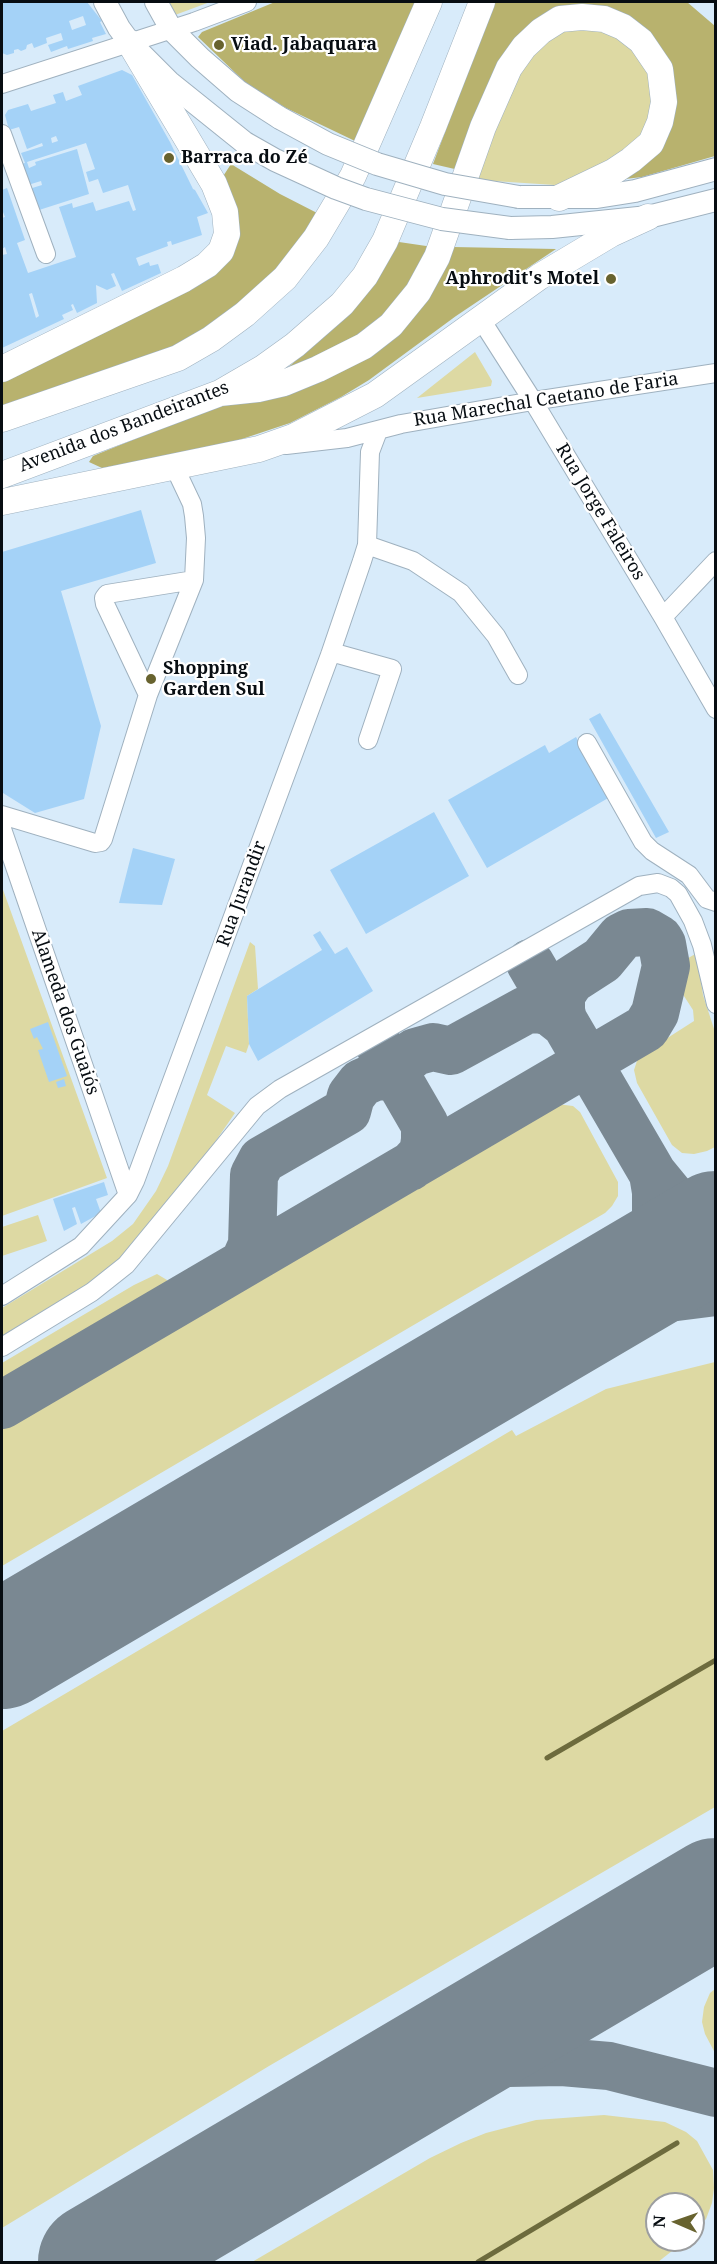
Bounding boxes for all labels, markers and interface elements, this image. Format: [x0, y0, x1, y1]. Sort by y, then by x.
place label: Viad. Jabaquara [231, 34, 377, 56]
marker: Viad. Jabaquara [212, 38, 226, 52]
place label: Barraca do Zé [181, 147, 308, 169]
marker: Barraca do Zé [162, 151, 176, 165]
place label: Aphrodit's Motel [445, 268, 599, 290]
marker: Aphrodit's Motel [604, 272, 618, 286]
street label: Rua Marechal Caetano de Faria [412, 368, 680, 432]
street label: Avenida dos Bandeirantes [16, 377, 232, 477]
street label: Rua Jorge Faleiros [551, 440, 649, 584]
place label: Shopping Garden Sul [163, 658, 265, 700]
marker: Shopping Garden Sul [144, 672, 158, 686]
street label: Rua Jurandir [213, 838, 271, 950]
street label: Alameda dos Guaiós [26, 926, 104, 1098]
north arrow [645, 2192, 705, 2252]
text: N [648, 2215, 670, 2228]

